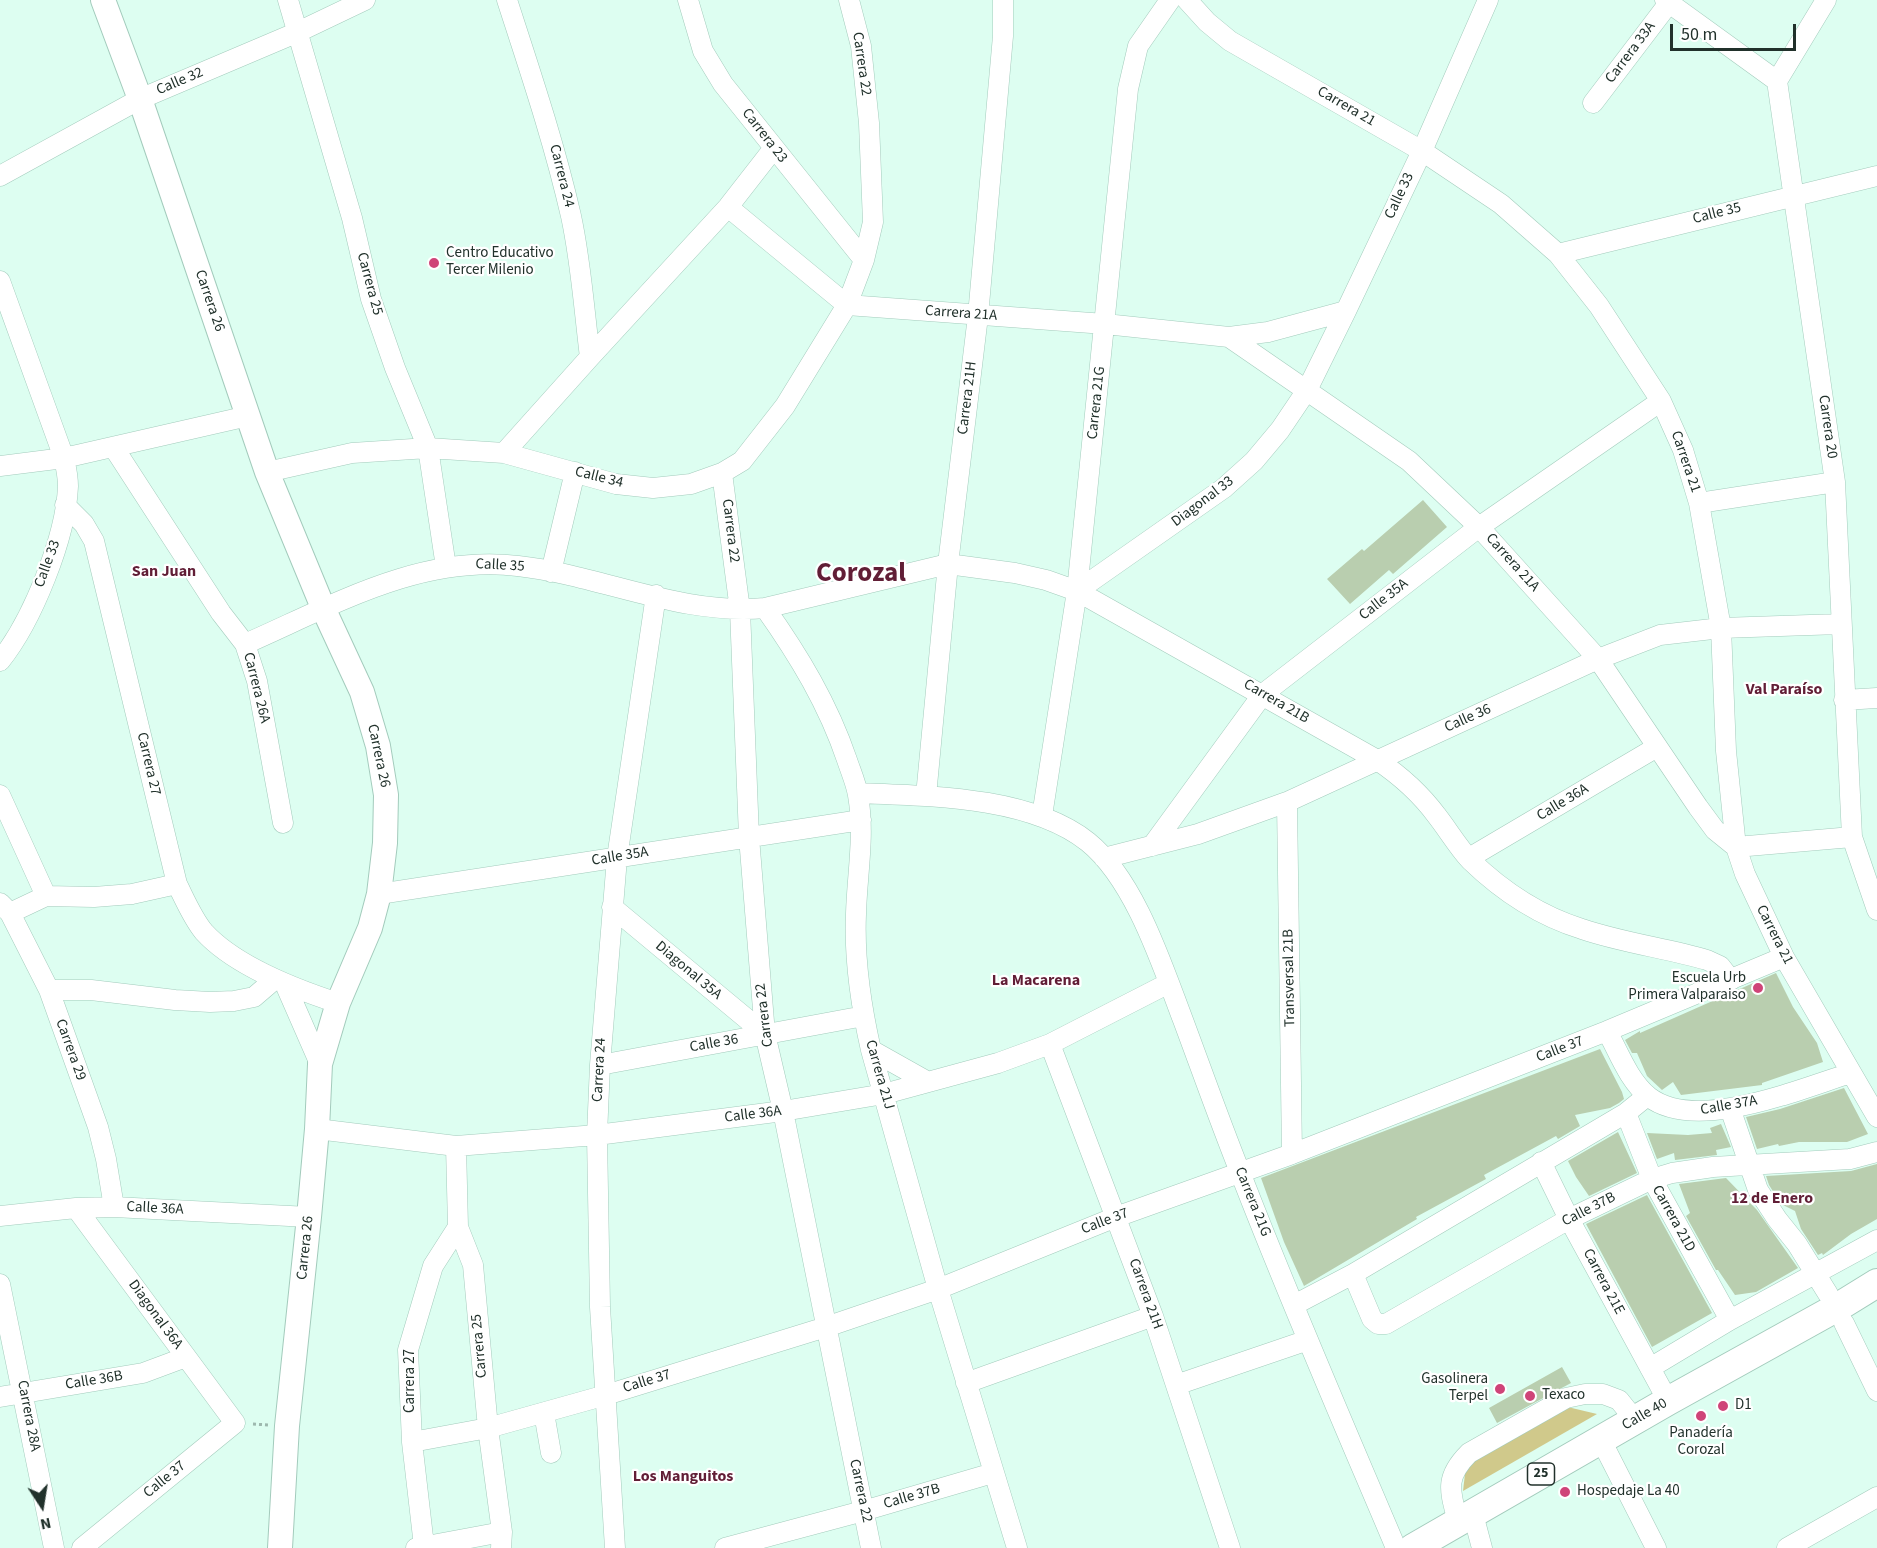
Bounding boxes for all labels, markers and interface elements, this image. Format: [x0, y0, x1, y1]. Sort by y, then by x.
scale bar [1673, 12, 1799, 50]
street label: Carrera 33A [1602, 19, 1660, 87]
text: 50 m [1681, 22, 1717, 47]
street label: Carrera 22 [848, 31, 874, 97]
street label: Calle 32 [154, 64, 206, 100]
street label: Carrera 21 [1314, 83, 1378, 131]
street label: Carrera 23 [737, 105, 791, 167]
street label: Carrera 24 [545, 143, 577, 209]
street label: Calle 33 [1381, 170, 1419, 222]
street label: Calle 35 [1691, 199, 1743, 229]
place label: Centro Educativo Tercer Milenio [446, 245, 554, 280]
street label: Carrera 25 [352, 251, 386, 317]
marker: Centro Educativo Tercer Milenio [427, 256, 441, 270]
street label: Carrera 26 [190, 268, 228, 334]
street label: Carrera 21A [924, 303, 998, 325]
street label: Carrera 21H [955, 360, 981, 436]
street label: Carrera 21G [1084, 366, 1110, 440]
street label: Carrera 20 [1814, 394, 1840, 460]
street label: Carrera 21 [1666, 429, 1704, 495]
street label: Calle 34 [573, 463, 625, 493]
street label: Diagonal 33 [1168, 473, 1238, 531]
street label: Carrera 22 [717, 498, 743, 564]
street label: Carrera 21A [1481, 530, 1543, 596]
street label: Calle 33 [31, 538, 65, 590]
street label: Calle 35 [475, 556, 525, 576]
district label: Corozal [816, 559, 906, 591]
district label: San Juan [132, 562, 196, 582]
street label: Calle 35A [1356, 575, 1412, 625]
street label: Carrera 26A [239, 651, 273, 725]
street label: Carrera 21B [1240, 676, 1312, 728]
district label: Val Paraíso [1746, 680, 1822, 700]
street label: Calle 36 [1442, 701, 1494, 737]
street label: Carrera 26 [363, 723, 393, 789]
street label: Carrera 27 [132, 731, 164, 797]
street label: Calle 36A [1534, 781, 1592, 825]
street label: Calle 35A [590, 844, 650, 870]
street label: Carrera 21 [1751, 902, 1797, 968]
street label: Transversal 21B [1280, 929, 1300, 1027]
street label: Diagonal 35A [651, 938, 725, 1004]
place label: Escuela Urb Primera Valparaiso [1628, 970, 1746, 1005]
district label: La Macarena [992, 971, 1080, 991]
marker: Escuela Urb Primera Valparaiso [1751, 981, 1765, 995]
street label: Carrera 22 [752, 982, 778, 1048]
street label: Carrera 29 [51, 1017, 89, 1083]
street label: Calle 36 [688, 1031, 740, 1057]
street label: Calle 37 [1534, 1033, 1586, 1067]
street label: Carrera 24 [589, 1038, 611, 1102]
street label: Carrera 21J [861, 1038, 897, 1112]
street label: Calle 37A [1699, 1092, 1759, 1120]
street label: Calle 36A [723, 1103, 783, 1127]
street label: Carrera 21G [1230, 1165, 1274, 1239]
street label: Carrera 21D [1647, 1183, 1699, 1255]
street label: Calle 37B [1559, 1189, 1619, 1231]
district label: 12 de Enero [1731, 1189, 1813, 1209]
street label: Calle 36A [126, 1199, 184, 1219]
street label: Calle 37 [1079, 1205, 1131, 1239]
street label: Carrera 26 [294, 1215, 318, 1281]
street label: Carrera 21E [1578, 1246, 1628, 1318]
street label: Carrera 21H [1124, 1256, 1166, 1332]
street label: Diagonal 36A [124, 1277, 186, 1353]
street label: Carrera 25 [468, 1313, 492, 1379]
street label: Carrera 27 [402, 1349, 420, 1413]
street label: Calle 37 [621, 1366, 673, 1398]
street label: Calle 36B [64, 1368, 124, 1394]
place label: Gasolinera Terpel [1421, 1371, 1488, 1406]
street label: Carrera 28A [12, 1379, 44, 1453]
marker: Gasolinera Terpel [1493, 1382, 1507, 1396]
place label: Texaco [1542, 1387, 1585, 1405]
marker: Texaco [1523, 1389, 1537, 1403]
street label: Calle 40 [1619, 1395, 1671, 1435]
place label: D1 [1735, 1397, 1752, 1415]
marker: D1 [1716, 1399, 1730, 1413]
marker: Panadería Corozal [1694, 1409, 1708, 1423]
place label: Panadería Corozal [1669, 1425, 1733, 1460]
street label: Calle 37 [140, 1458, 190, 1502]
street label: Carrera 22 [845, 1458, 875, 1524]
road number: 25 [1528, 1463, 1554, 1485]
district label: Los Manguitos [633, 1467, 733, 1487]
north arrow [12, 1476, 72, 1536]
street label: Calle 37B [882, 1480, 942, 1514]
place label: Hospedaje La 40 [1577, 1483, 1680, 1501]
marker: Hospedaje La 40 [1558, 1485, 1572, 1499]
text: N [38, 1512, 53, 1535]

